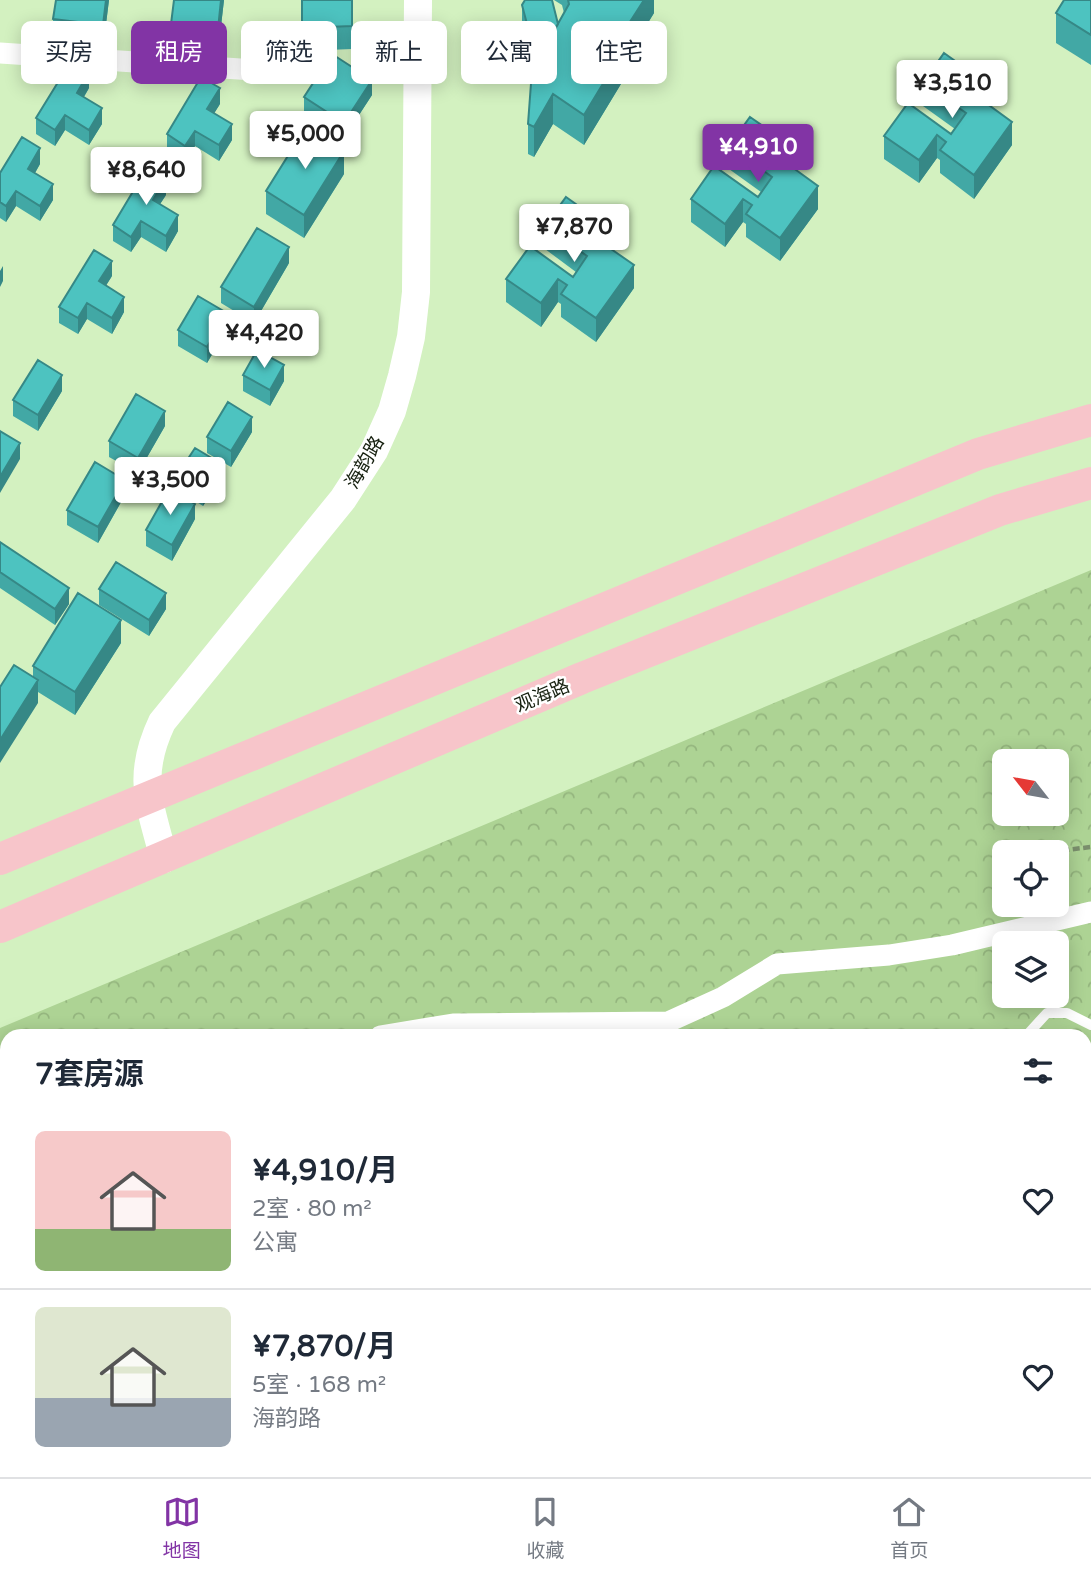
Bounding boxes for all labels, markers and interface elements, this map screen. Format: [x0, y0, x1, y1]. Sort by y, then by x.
chip: 买房 [21, 21, 117, 84]
chip: 租房 [131, 21, 227, 84]
chip: 筛选 [241, 21, 337, 84]
chip: 新上 [351, 21, 447, 84]
chip: 公寓 [461, 21, 557, 84]
chip: 住宅 [571, 21, 667, 84]
pin: ¥3,510 [895, 60, 1009, 120]
text: ¥3,510 [913, 69, 991, 97]
pin: ¥5,000 [248, 111, 362, 171]
text: ¥5,000 [266, 120, 344, 148]
pin: ¥4,910 [701, 124, 815, 184]
text: ¥4,910 [719, 133, 797, 161]
pin: ¥8,640 [89, 148, 203, 207]
text: ¥8,640 [107, 156, 185, 184]
pin: ¥7,870 [517, 204, 631, 264]
text: ¥7,870 [535, 213, 613, 241]
pin: ¥4,420 [207, 310, 321, 370]
text: ¥4,420 [225, 319, 303, 347]
street label: 海韵路 [341, 432, 389, 493]
pin: ¥3,500 [113, 458, 227, 517]
text: ¥3,500 [131, 466, 209, 494]
street label: 观海路 [512, 675, 573, 717]
north arrow [992, 749, 1069, 826]
map controls [992, 749, 1069, 1008]
button: locate [992, 840, 1069, 917]
button: layers [992, 931, 1069, 1008]
icon: filters [1019, 1052, 1057, 1090]
text: 7套房源 [35, 1056, 144, 1093]
text: ¥4,910/月 [252, 1152, 398, 1189]
icon: home [91, 1159, 175, 1243]
icon: heart [1019, 1182, 1057, 1220]
text: 2室 · 80 m² [252, 1195, 372, 1223]
text: 公寓 [252, 1229, 298, 1257]
text: ¥7,870/月 [252, 1328, 397, 1365]
icon: home [91, 1335, 175, 1419]
icon: heart [1019, 1358, 1057, 1396]
text: 5室 · 168 m² [252, 1371, 386, 1399]
text: 海韵路 [252, 1405, 321, 1433]
tab: 地图 [163, 1493, 201, 1562]
tab: 收藏 [526, 1493, 564, 1562]
tab: 首页 [890, 1493, 928, 1562]

